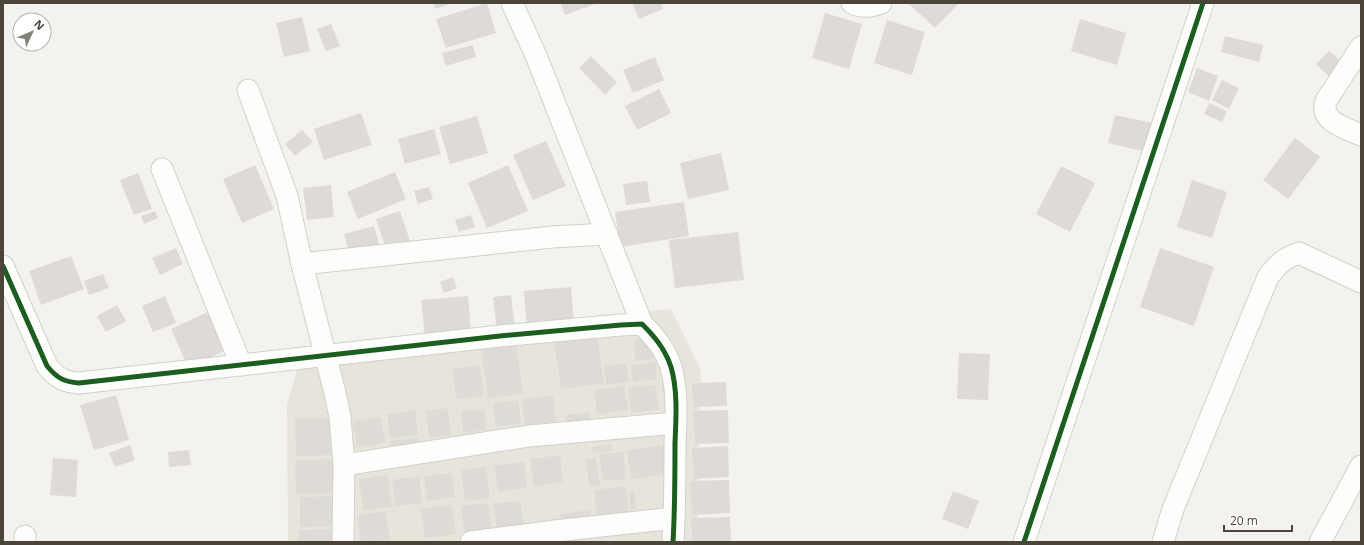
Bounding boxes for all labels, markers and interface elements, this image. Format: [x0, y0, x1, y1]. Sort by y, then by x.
north arrow [12, 12, 52, 52]
text: N [31, 16, 48, 33]
scale bar [1224, 507, 1292, 533]
text: 20 m [1230, 512, 1258, 529]

